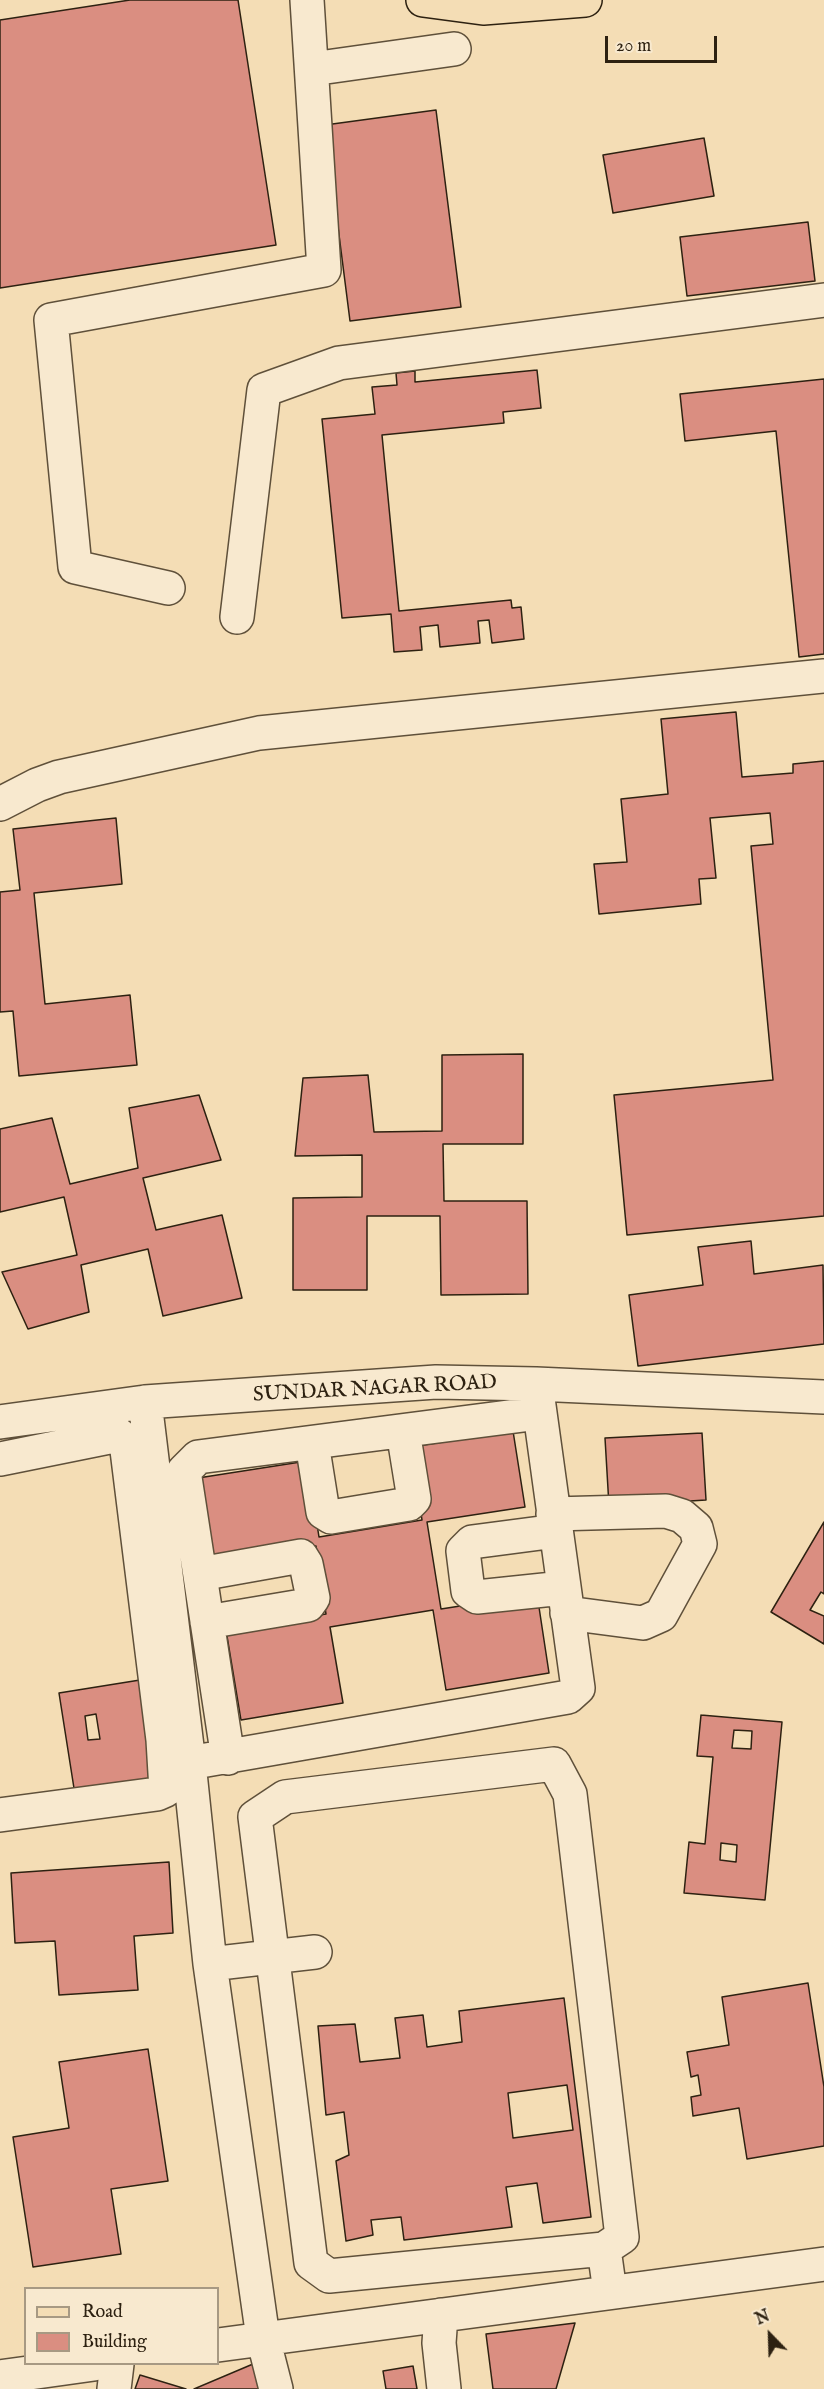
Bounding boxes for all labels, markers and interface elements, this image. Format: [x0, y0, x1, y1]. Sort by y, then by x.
scale bar [608, 24, 720, 62]
text: 20 m [616, 35, 651, 58]
street label: SUNDAR NAGAR ROAD [252, 1371, 498, 1409]
legend [24, 2287, 219, 2365]
text: Road [82, 2301, 123, 2324]
north arrow [740, 2305, 800, 2365]
text: N [753, 2307, 773, 2330]
text: Building [82, 2331, 147, 2354]

